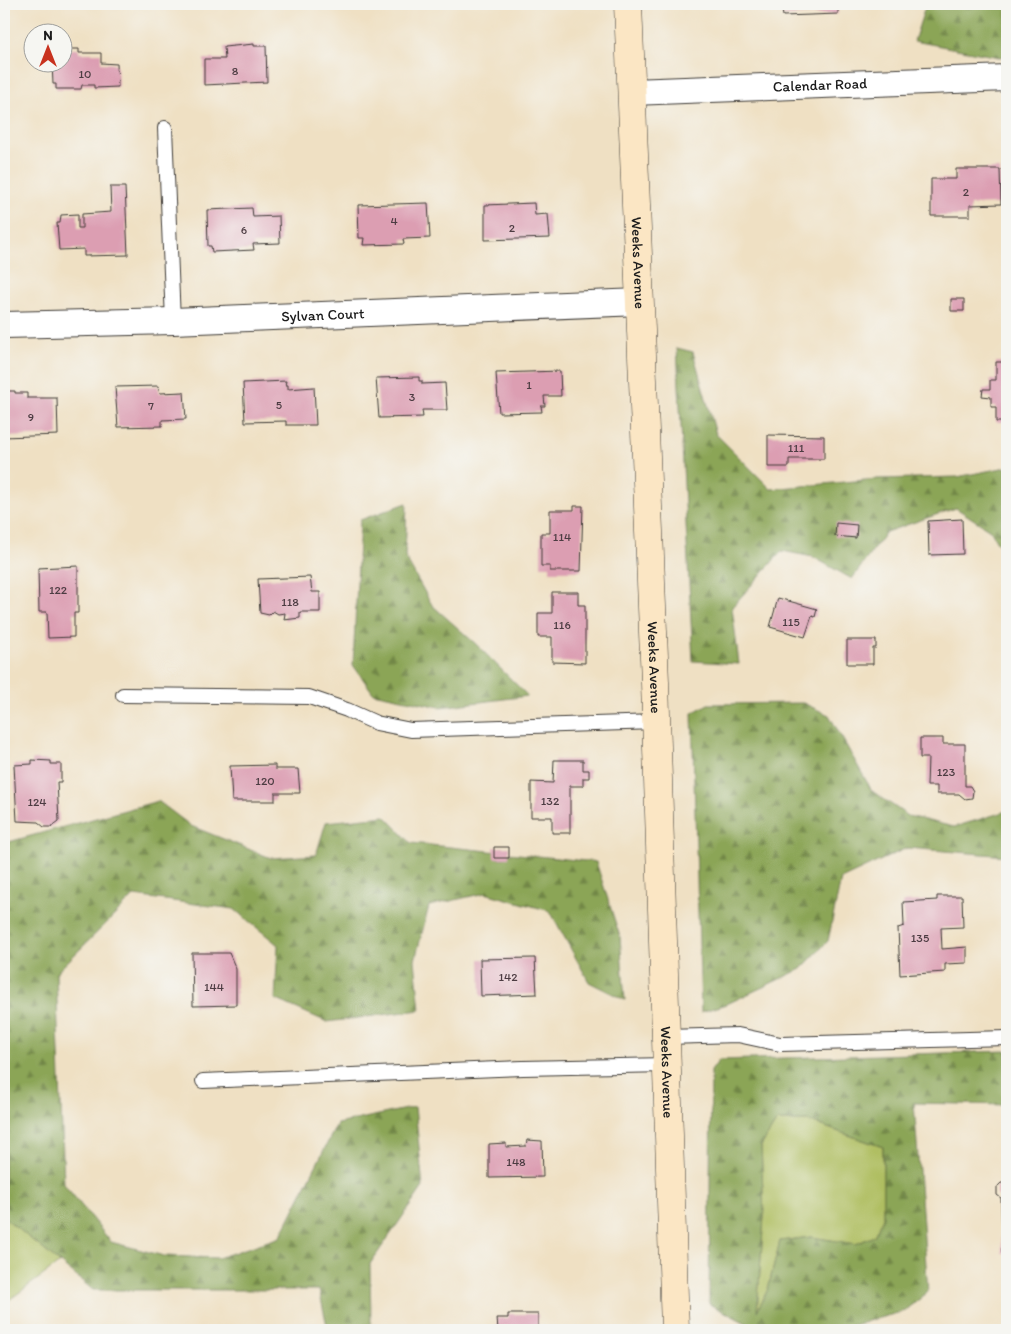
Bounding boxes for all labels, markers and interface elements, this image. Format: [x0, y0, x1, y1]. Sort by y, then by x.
north arrow [22, 22, 72, 72]
text: N [43, 27, 53, 44]
house number: 8 [232, 64, 239, 78]
house number: 10 [79, 67, 91, 81]
street label: Calendar Road [772, 74, 867, 96]
house number: 2 [963, 185, 970, 199]
house number: 4 [390, 214, 398, 228]
street label: Weeks Avenue [627, 216, 649, 309]
house number: 2 [509, 221, 516, 235]
house number: 6 [241, 223, 247, 237]
street label: Sylvan Court [281, 304, 365, 326]
house number: 1 [526, 378, 532, 392]
house number: 3 [409, 390, 416, 404]
house number: 5 [276, 398, 282, 412]
house number: 7 [148, 399, 154, 413]
house number: 9 [28, 410, 34, 424]
house number: 111 [788, 441, 805, 455]
house number: 114 [553, 530, 571, 544]
house number: 122 [49, 583, 68, 597]
house number: 118 [281, 595, 299, 609]
house number: 115 [782, 615, 800, 629]
house number: 116 [553, 618, 571, 632]
street label: Weeks Avenue [644, 621, 665, 714]
house number: 123 [937, 765, 956, 779]
house number: 120 [255, 774, 275, 788]
house number: 132 [541, 794, 560, 808]
house number: 124 [27, 795, 47, 809]
house number: 135 [911, 931, 929, 945]
house number: 142 [498, 970, 518, 984]
house number: 144 [204, 980, 224, 994]
street label: Weeks Avenue [657, 1026, 677, 1119]
house number: 148 [506, 1155, 526, 1169]

